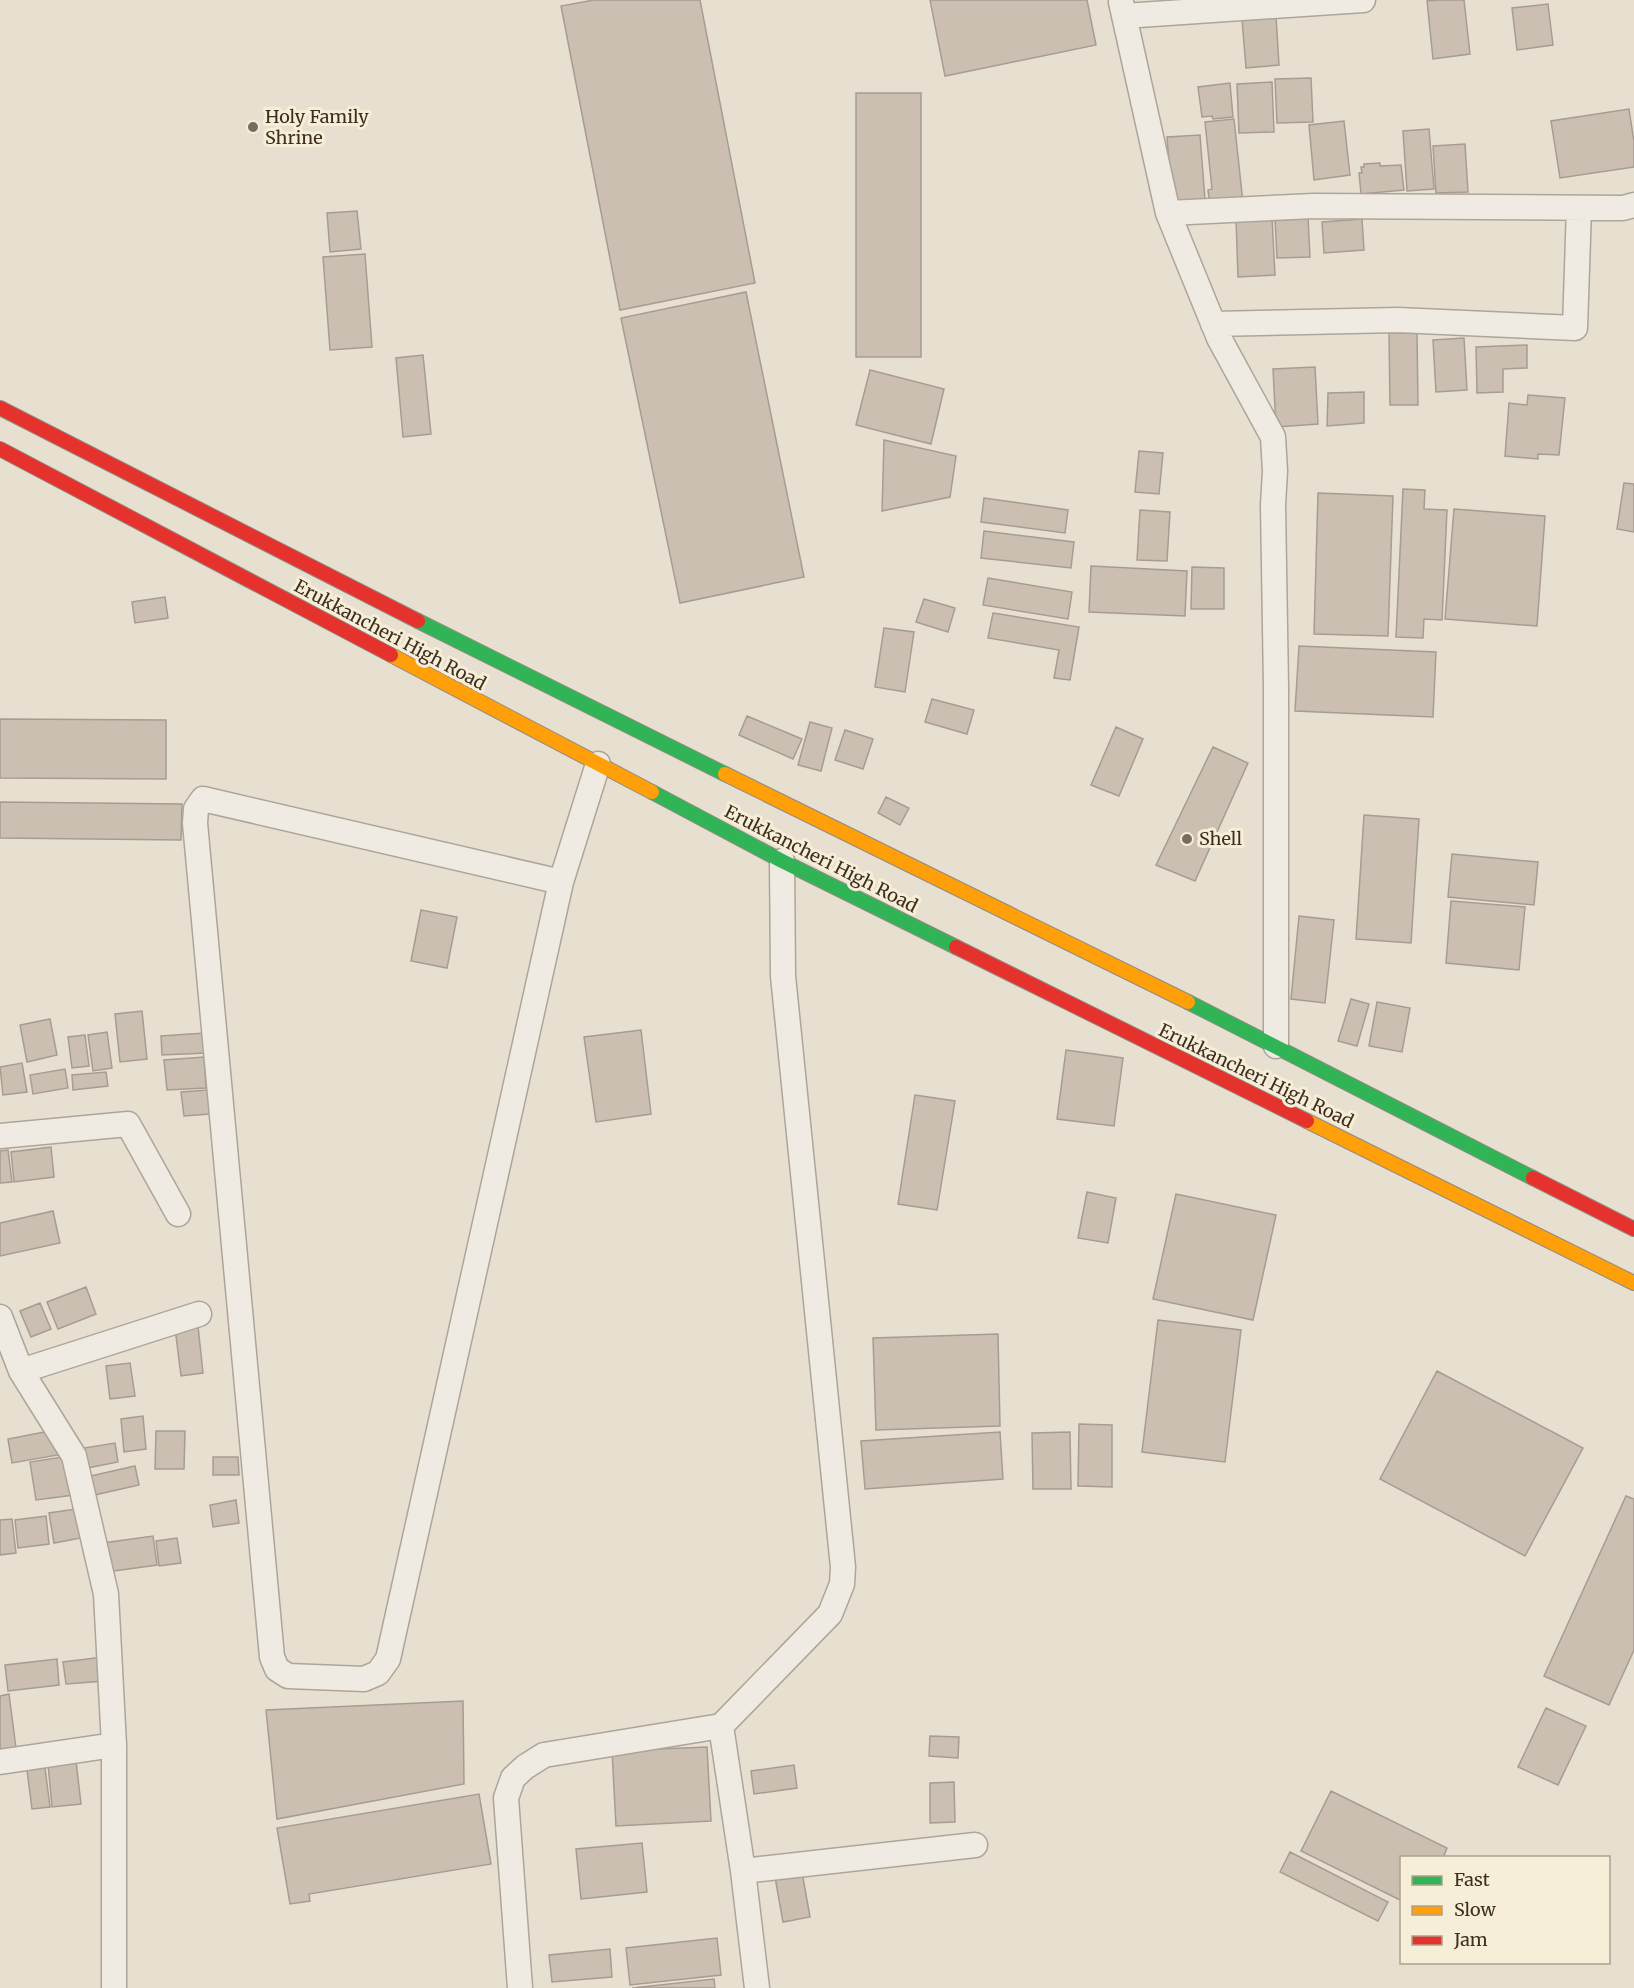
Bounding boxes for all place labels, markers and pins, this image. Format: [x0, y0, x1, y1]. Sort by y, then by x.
place label: Holy Family Shrine [265, 105, 369, 149]
marker: Holy Family Shrine [246, 120, 260, 134]
place label: Shell [1199, 827, 1242, 850]
marker: Shell [1180, 832, 1194, 846]

